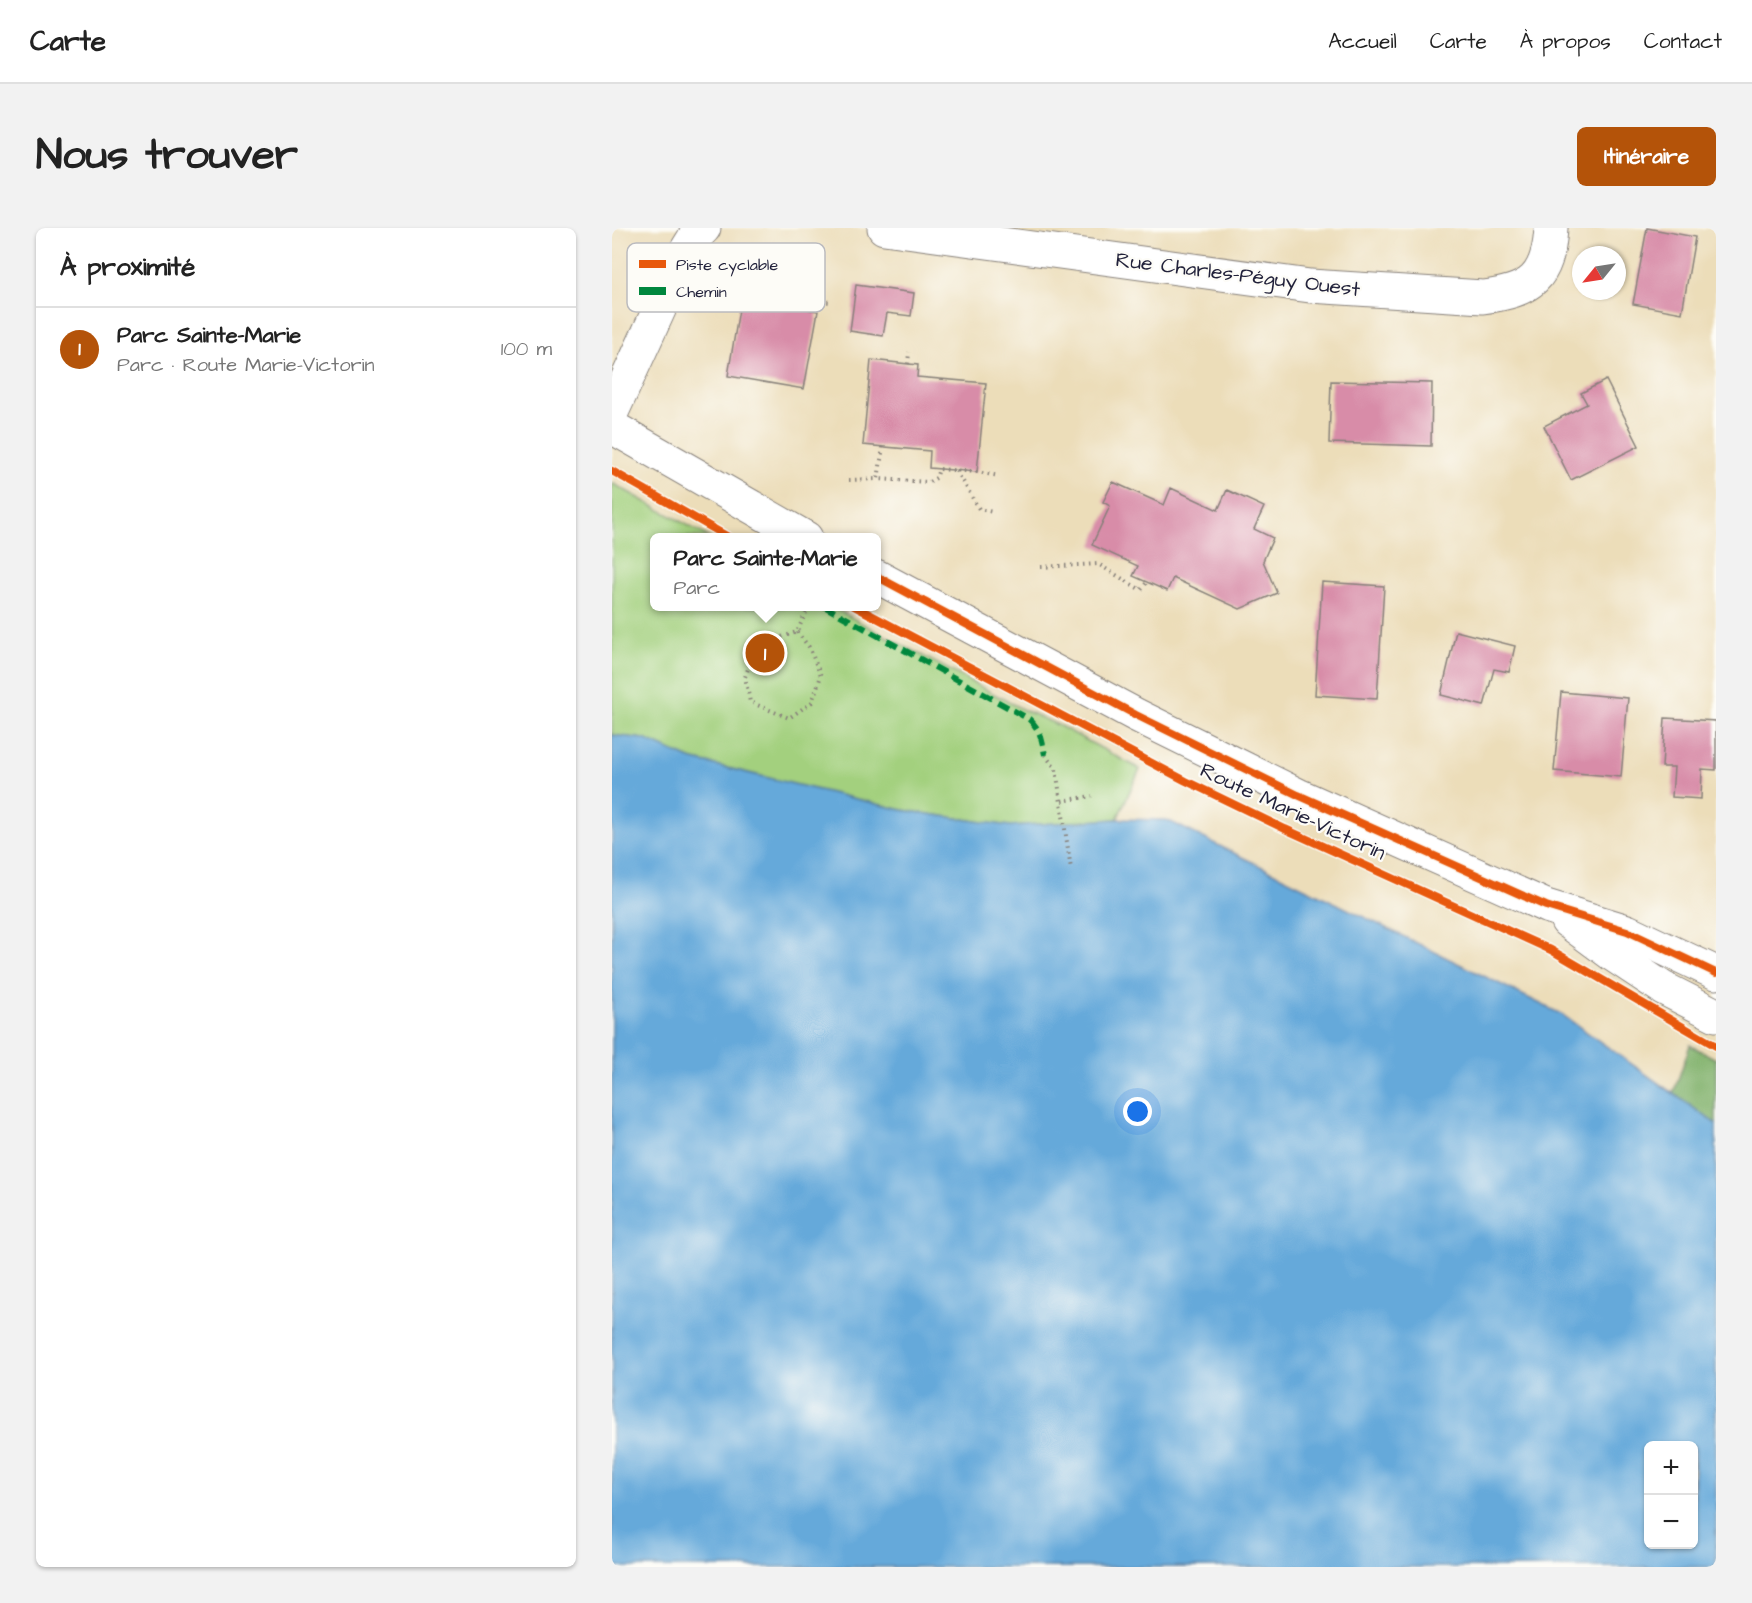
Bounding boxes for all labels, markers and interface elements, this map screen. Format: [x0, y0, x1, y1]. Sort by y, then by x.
text: Carte [30, 22, 106, 61]
text: Accueil [1328, 27, 1397, 56]
text: Carte [1430, 27, 1487, 56]
text: À propos [1520, 27, 1611, 56]
text: Contact [1644, 27, 1722, 56]
text: Nous trouver [36, 127, 298, 185]
button: Itinéraire [1577, 127, 1716, 186]
legend [627, 243, 825, 312]
street label: Rue Charles-Péguy Ouest [1114, 245, 1362, 306]
north arrow [1572, 246, 1626, 300]
text: À proximité [60, 249, 195, 285]
text: Piste cyclable [676, 254, 778, 277]
text: Chemin [676, 281, 727, 303]
text: Parc Sainte-Marie [117, 320, 301, 351]
text: 1 [78, 335, 81, 363]
text: 100 m [501, 335, 552, 363]
text: Parc · Route Marie-Victorin [117, 351, 374, 379]
popup [650, 533, 881, 611]
text: Parc Sainte-Marie [673, 543, 858, 574]
text: Parc [673, 574, 720, 602]
pin: 1 [746, 630, 784, 676]
street label: Route Marie-Victorin [1195, 756, 1390, 867]
your location [1123, 1097, 1152, 1126]
map controls [1644, 1441, 1698, 1549]
button: + [1644, 1441, 1698, 1495]
button: − [1644, 1495, 1698, 1549]

